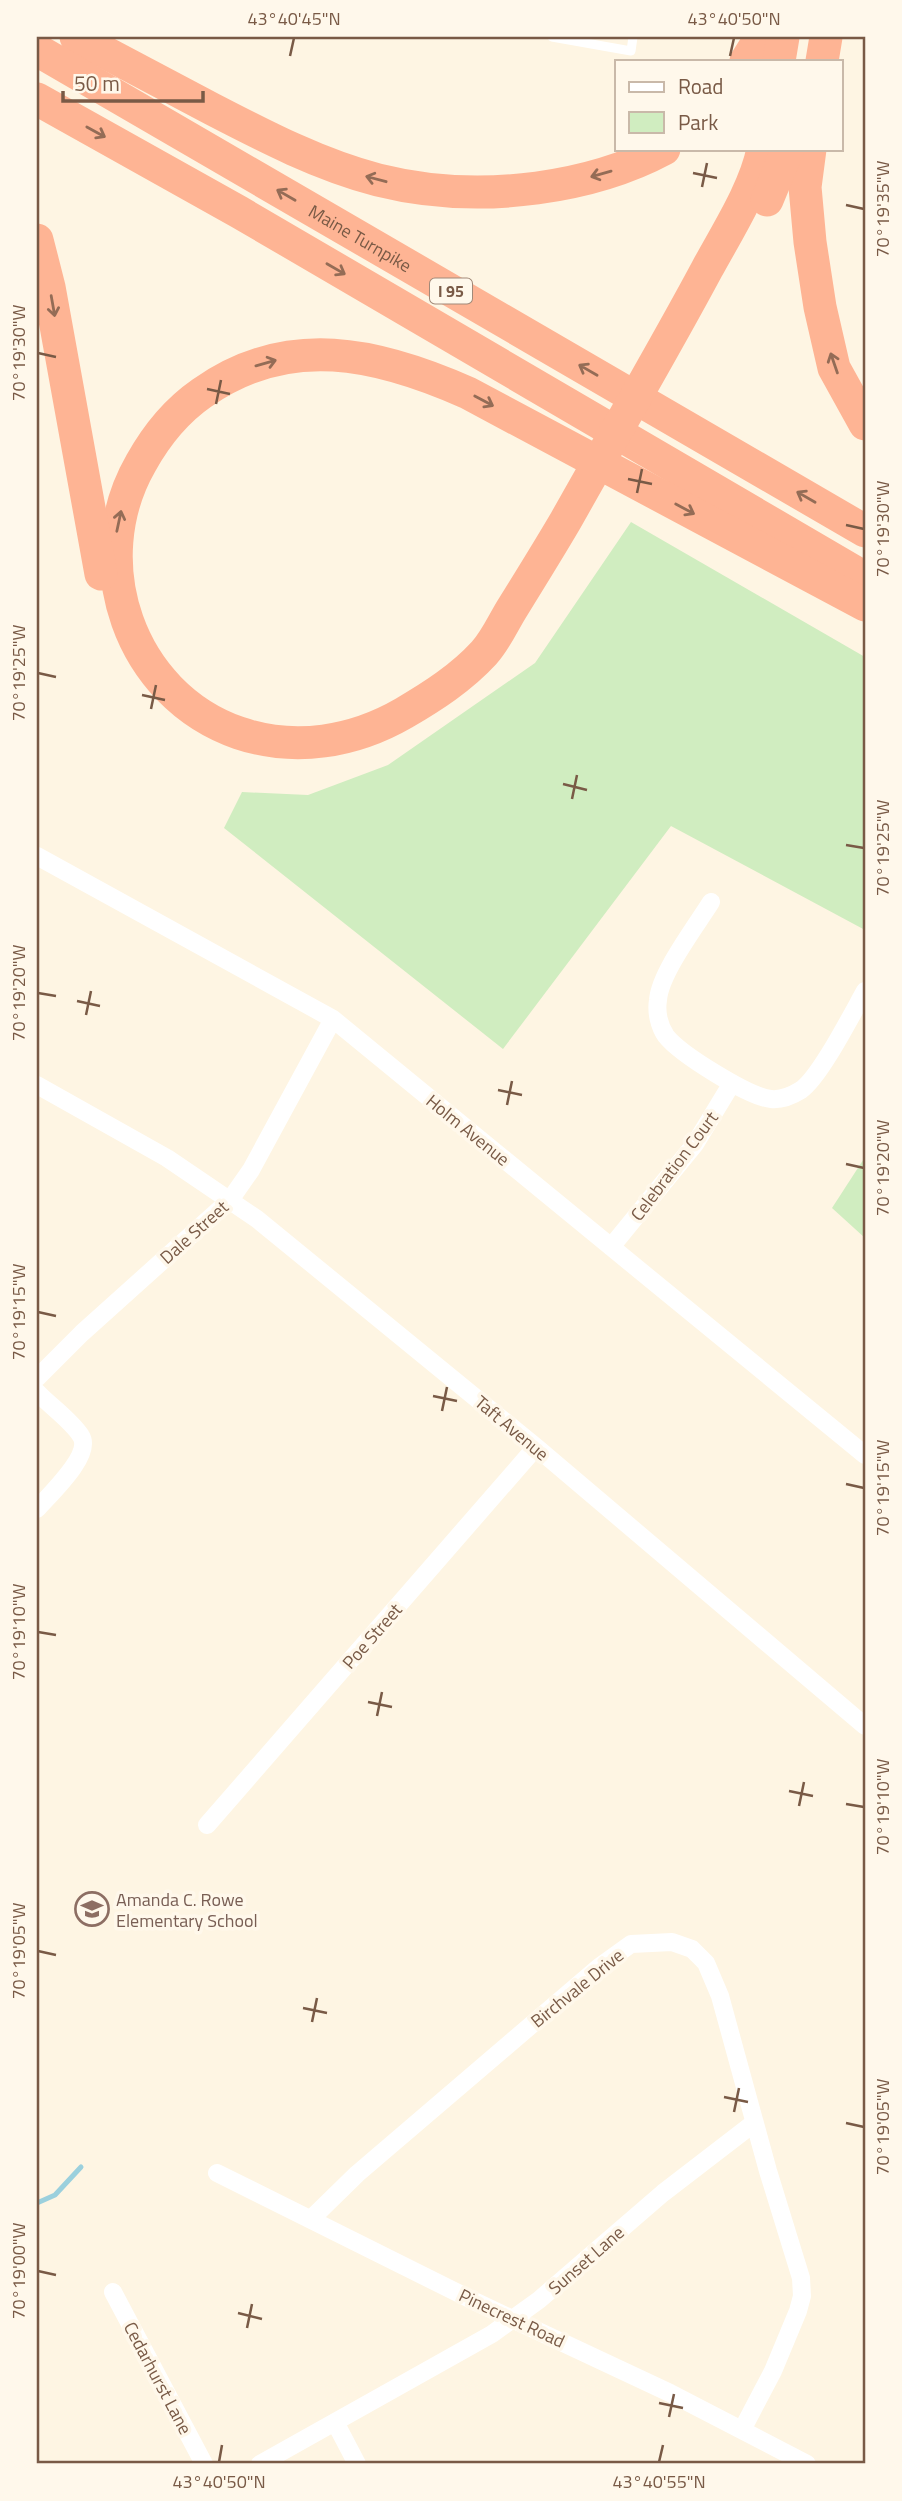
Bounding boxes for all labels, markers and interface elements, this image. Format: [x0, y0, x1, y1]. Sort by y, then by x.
text: 43°40'45"N [247, 5, 341, 32]
text: 43°40'50"N [687, 5, 781, 32]
scale bar [63, 60, 203, 104]
legend [615, 60, 842, 150]
text: 50 m [74, 67, 120, 99]
text: Road [678, 70, 723, 102]
text: Park [678, 106, 718, 138]
one-way arrow [86, 125, 106, 139]
text: 70°19'35"W [869, 160, 896, 257]
one-way arrow [590, 169, 612, 182]
one-way arrow [365, 172, 388, 185]
one-way arrow [276, 188, 296, 202]
street label: Maine Turnpike [304, 197, 417, 278]
one-way arrow [326, 262, 346, 276]
road number: I 95 [430, 278, 472, 304]
one-way arrow [47, 294, 60, 317]
text: 70°19'30"W [5, 304, 32, 401]
one-way arrow [827, 353, 839, 375]
one-way arrow [255, 355, 277, 368]
one-way arrow [579, 363, 599, 377]
one-way arrow [473, 395, 494, 409]
text: 70°19'30"W [869, 480, 896, 577]
one-way arrow [797, 490, 817, 504]
one-way arrow [674, 502, 694, 516]
one-way arrow [113, 510, 126, 533]
text: 70°19'25"W [5, 624, 32, 721]
text: 70°19'25"W [869, 799, 896, 896]
text: 70°19'20"W [5, 944, 32, 1041]
street label: Holm Avenue [420, 1088, 516, 1172]
street label: Celebration Court [624, 1105, 725, 1227]
text: 70°19'20"W [869, 1119, 896, 1216]
street label: Dale Street [154, 1193, 235, 1270]
text: 70°19'15"W [5, 1263, 32, 1360]
street label: Taft Avenue [469, 1389, 555, 1467]
text: 70°19'15"W [869, 1439, 896, 1536]
text: 70°19'10"W [5, 1583, 32, 1680]
street label: Poe Street [336, 1597, 409, 1675]
text: 70°19'10"W [869, 1758, 896, 1855]
place label: Amanda C. Rowe Elementary School [116, 1886, 258, 1934]
school or university icon: Amanda C. Rowe Elementary School [73, 1890, 111, 1928]
text: 70°19'05"W [5, 1902, 32, 1999]
street label: Birchvale Drive [525, 1942, 629, 2034]
text: 70°19'05"W [869, 2078, 896, 2175]
street label: Sunset Lane [542, 2219, 630, 2301]
text: 70°19'00"W [5, 2222, 32, 2319]
street label: Pinecrest Road [455, 2282, 569, 2354]
street label: Cedarhurst Lane [117, 2317, 199, 2439]
text: 43°40'50"N [172, 2468, 266, 2495]
text: 43°40'55"N [612, 2468, 706, 2495]

